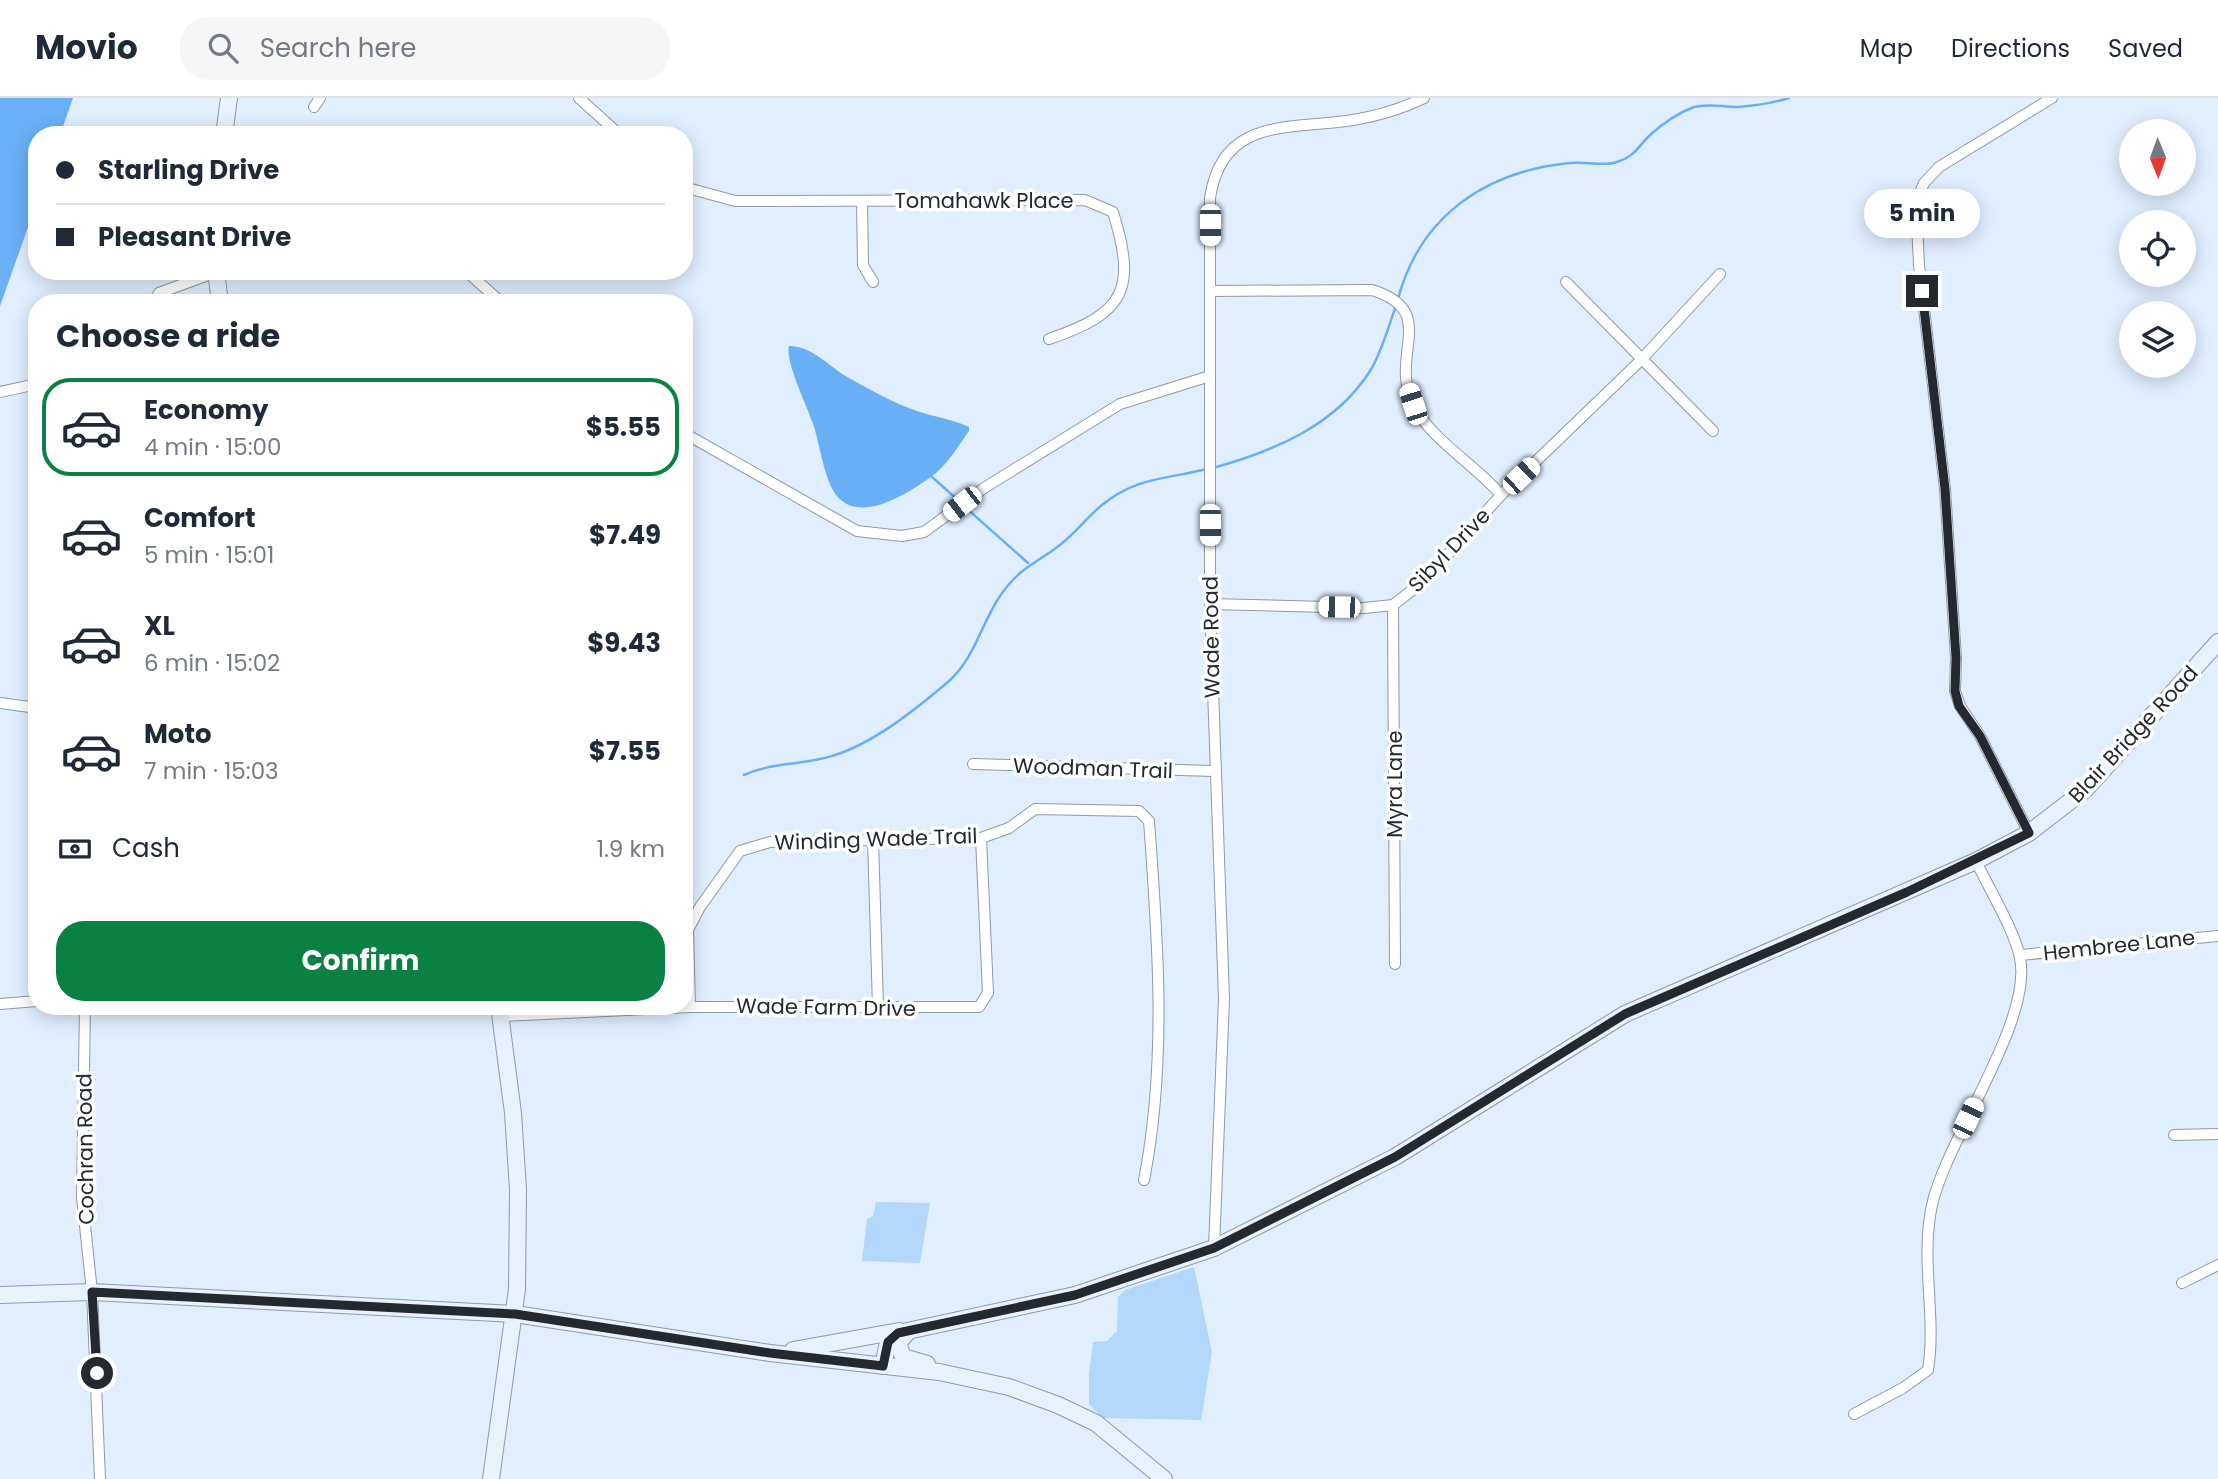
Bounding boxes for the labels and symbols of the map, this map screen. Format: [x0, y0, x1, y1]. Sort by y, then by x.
north arrow [2119, 119, 2196, 196]
street label: Tomahawk Place [894, 186, 1074, 215]
callout: 5 min [1864, 190, 1980, 238]
car [1200, 204, 1221, 246]
route end [1906, 275, 1938, 307]
car [1397, 381, 1430, 427]
car [1499, 454, 1544, 498]
car [939, 483, 986, 525]
street label: Sibyl Drive [1401, 501, 1497, 599]
car [1200, 504, 1221, 546]
street label: Wade Road [1195, 576, 1227, 698]
car [1318, 596, 1361, 618]
street label: Blair Bridge Road [2062, 659, 2204, 809]
street label: Myra Lane [1380, 730, 1409, 838]
street label: Woodman Trail [1012, 751, 1174, 785]
street label: Winding Wade Trail [774, 821, 978, 857]
street label: Hembree Lane [2042, 923, 2196, 967]
street label: Wade Farm Drive [736, 991, 916, 1023]
street label: Cochran Road [69, 1073, 101, 1225]
car [1950, 1095, 1987, 1141]
route start [81, 1357, 113, 1389]

